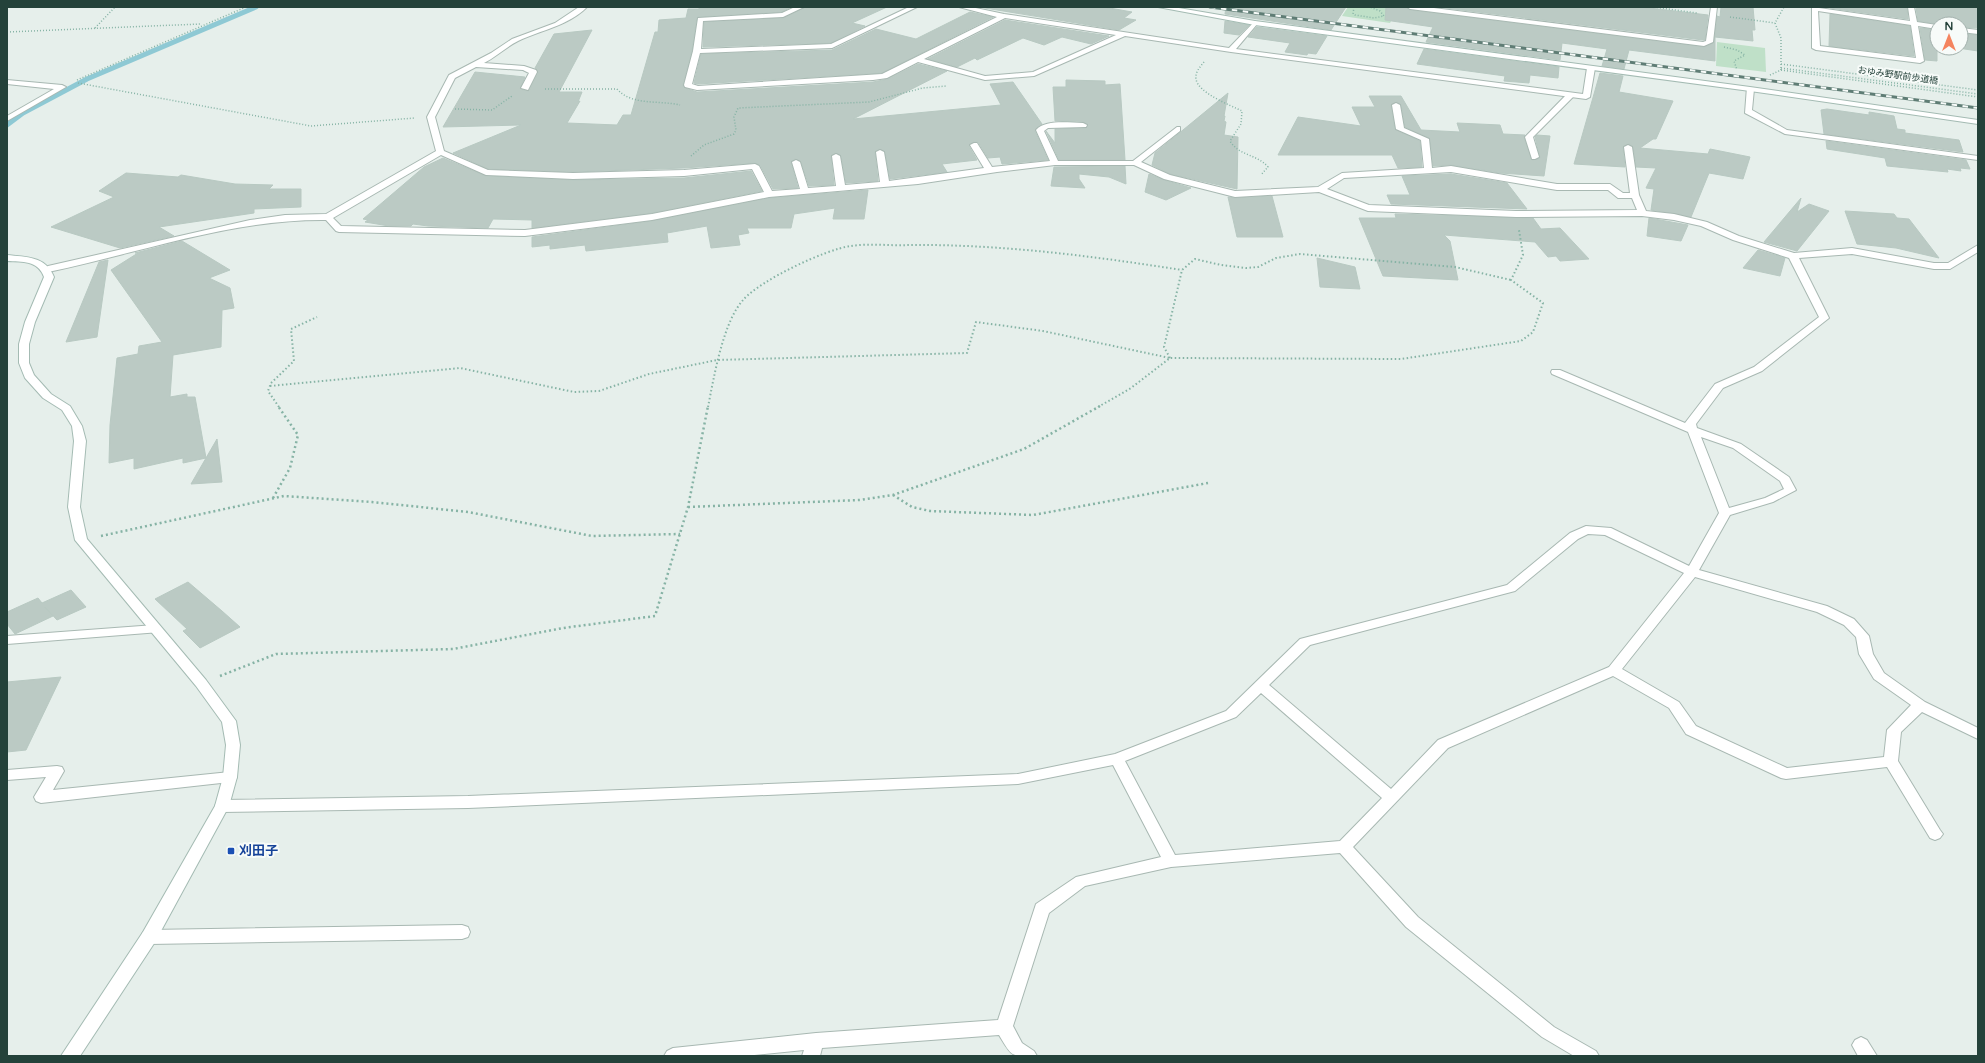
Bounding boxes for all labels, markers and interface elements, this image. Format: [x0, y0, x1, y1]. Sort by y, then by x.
north arrow [1929, 16, 1969, 56]
text: N [1945, 20, 1953, 33]
street label: おゆみ野駅前歩道橋 [1857, 65, 1939, 87]
place label: 刈田子 [239, 843, 278, 859]
marker: 刈田子 [226, 846, 236, 856]

